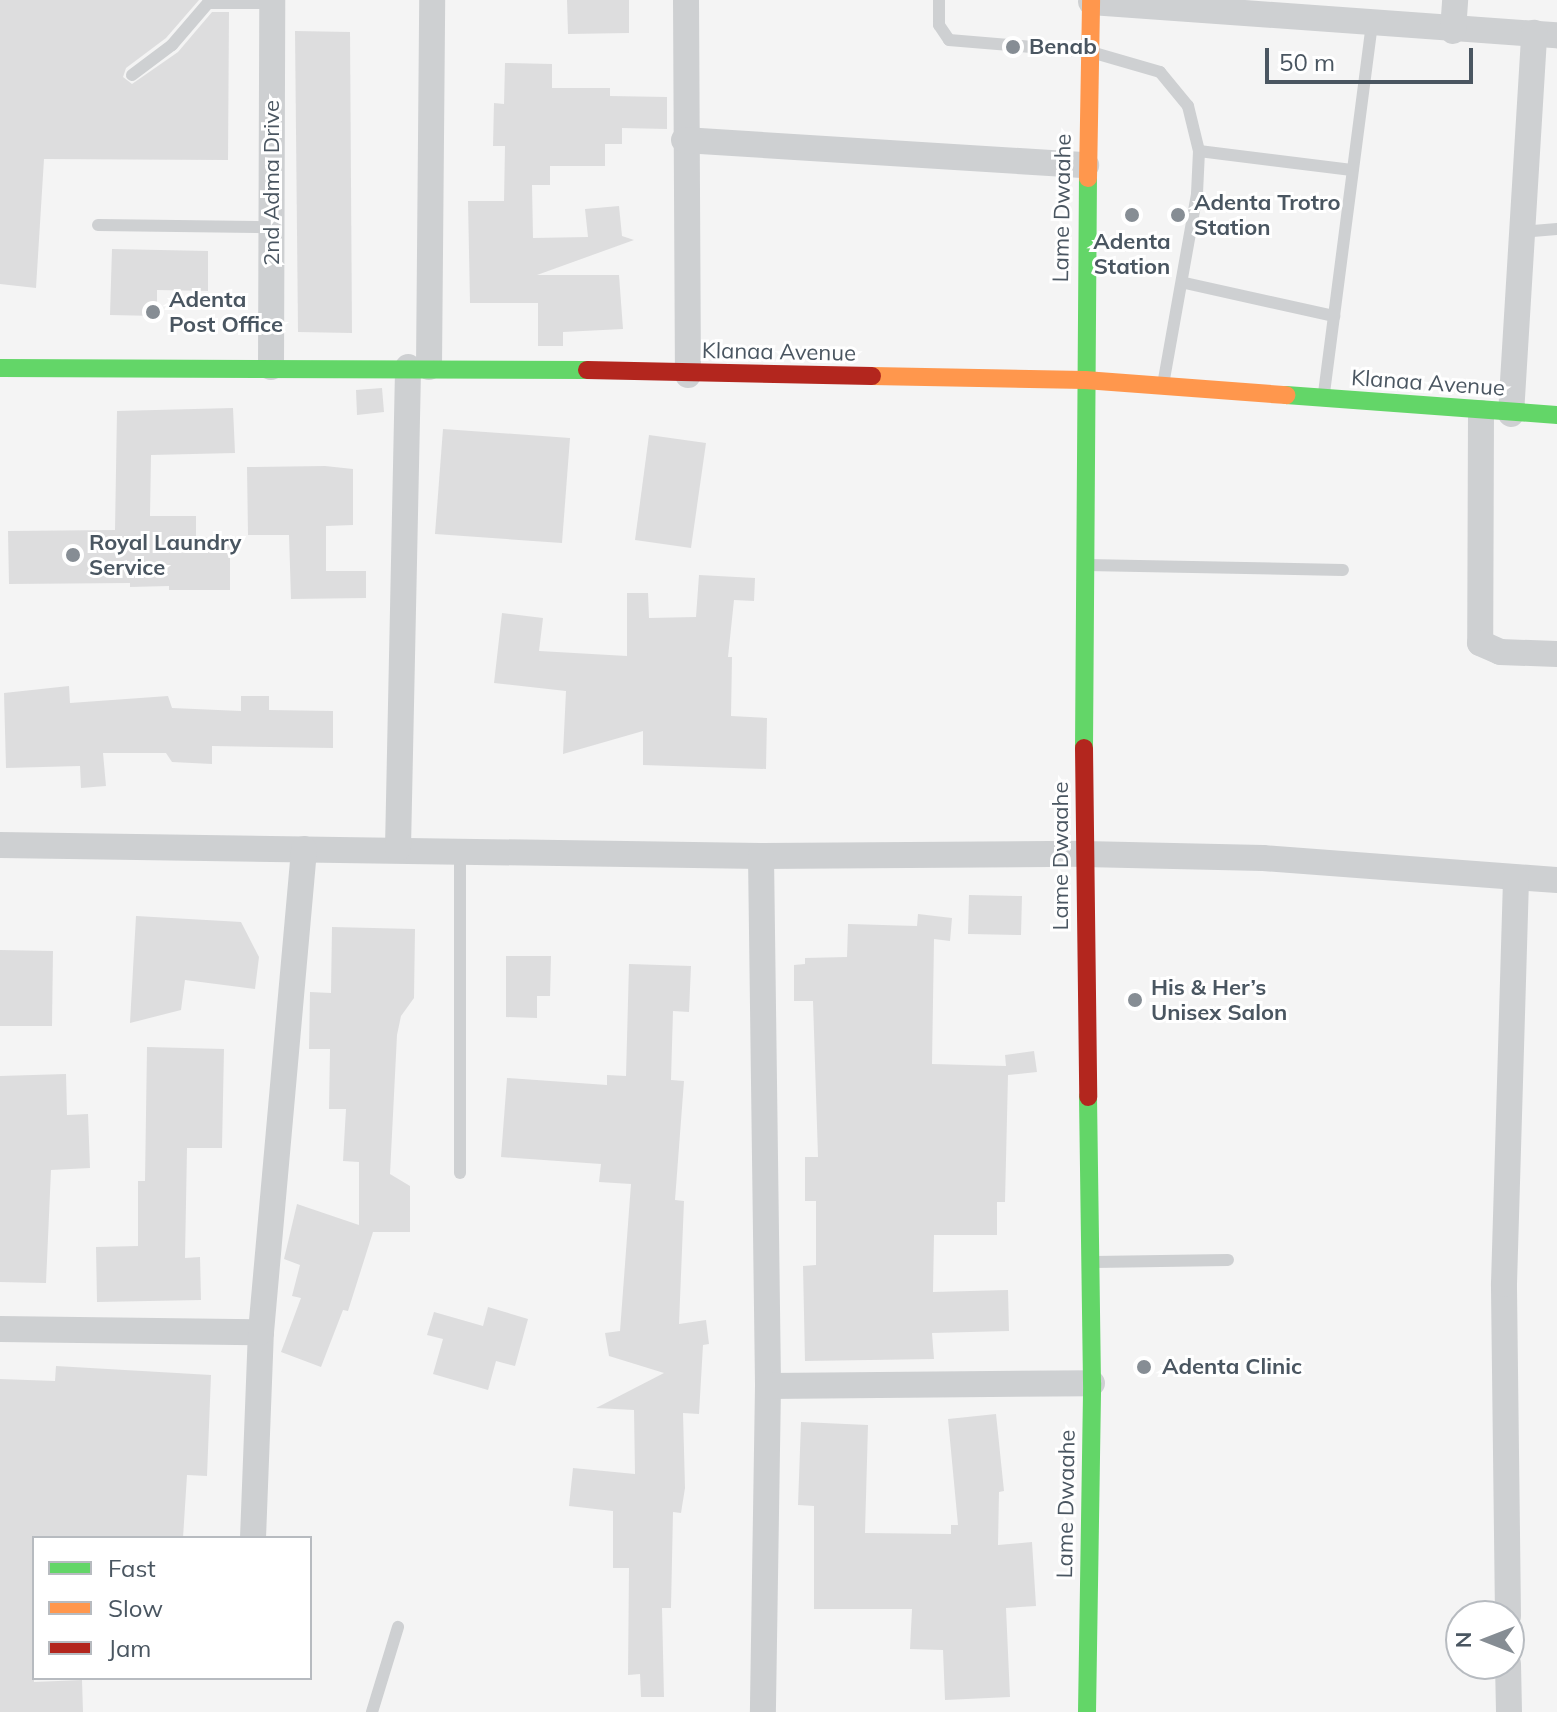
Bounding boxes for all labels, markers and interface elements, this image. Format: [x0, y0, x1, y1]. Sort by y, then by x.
scale bar [1269, 32, 1477, 82]
place label: Benab [1029, 34, 1097, 60]
marker: Benab [1004, 38, 1022, 56]
text: 50 m [1279, 47, 1335, 77]
street label: 2nd Adma Drive [259, 100, 285, 266]
street label: Lame Dwaahe [1048, 133, 1076, 283]
place label: Adenta Trotro Station [1194, 189, 1340, 240]
marker: Adenta Station [1123, 206, 1141, 224]
marker: Adenta Trotro Station [1169, 206, 1187, 224]
place label: Adenta Station [1093, 228, 1171, 280]
place label: Adenta Post Office [169, 286, 283, 338]
marker: Adenta Post Office [144, 303, 162, 321]
street label: Klanaa Avenue [702, 337, 856, 367]
street label: Klanaa Avenue [1350, 364, 1506, 402]
place label: Royal Laundry Service [89, 529, 241, 580]
marker: Royal Laundry Service [64, 546, 82, 564]
street label: Lame Dwaahe [1048, 782, 1074, 930]
place label: His & Her’s Unisex Salon [1151, 974, 1287, 1026]
marker: His & Her’s Unisex Salon [1126, 991, 1144, 1009]
place label: Adenta Clinic [1162, 1354, 1302, 1380]
marker: Adenta Clinic [1133, 1356, 1155, 1378]
street label: Lame Dwaahe [1052, 1429, 1080, 1579]
legend [32, 1536, 312, 1680]
text: Fast [108, 1553, 156, 1583]
text: Slow [108, 1593, 163, 1623]
north arrow [1445, 1600, 1525, 1680]
text: N [1449, 1632, 1477, 1648]
text: Jam [108, 1633, 151, 1663]

